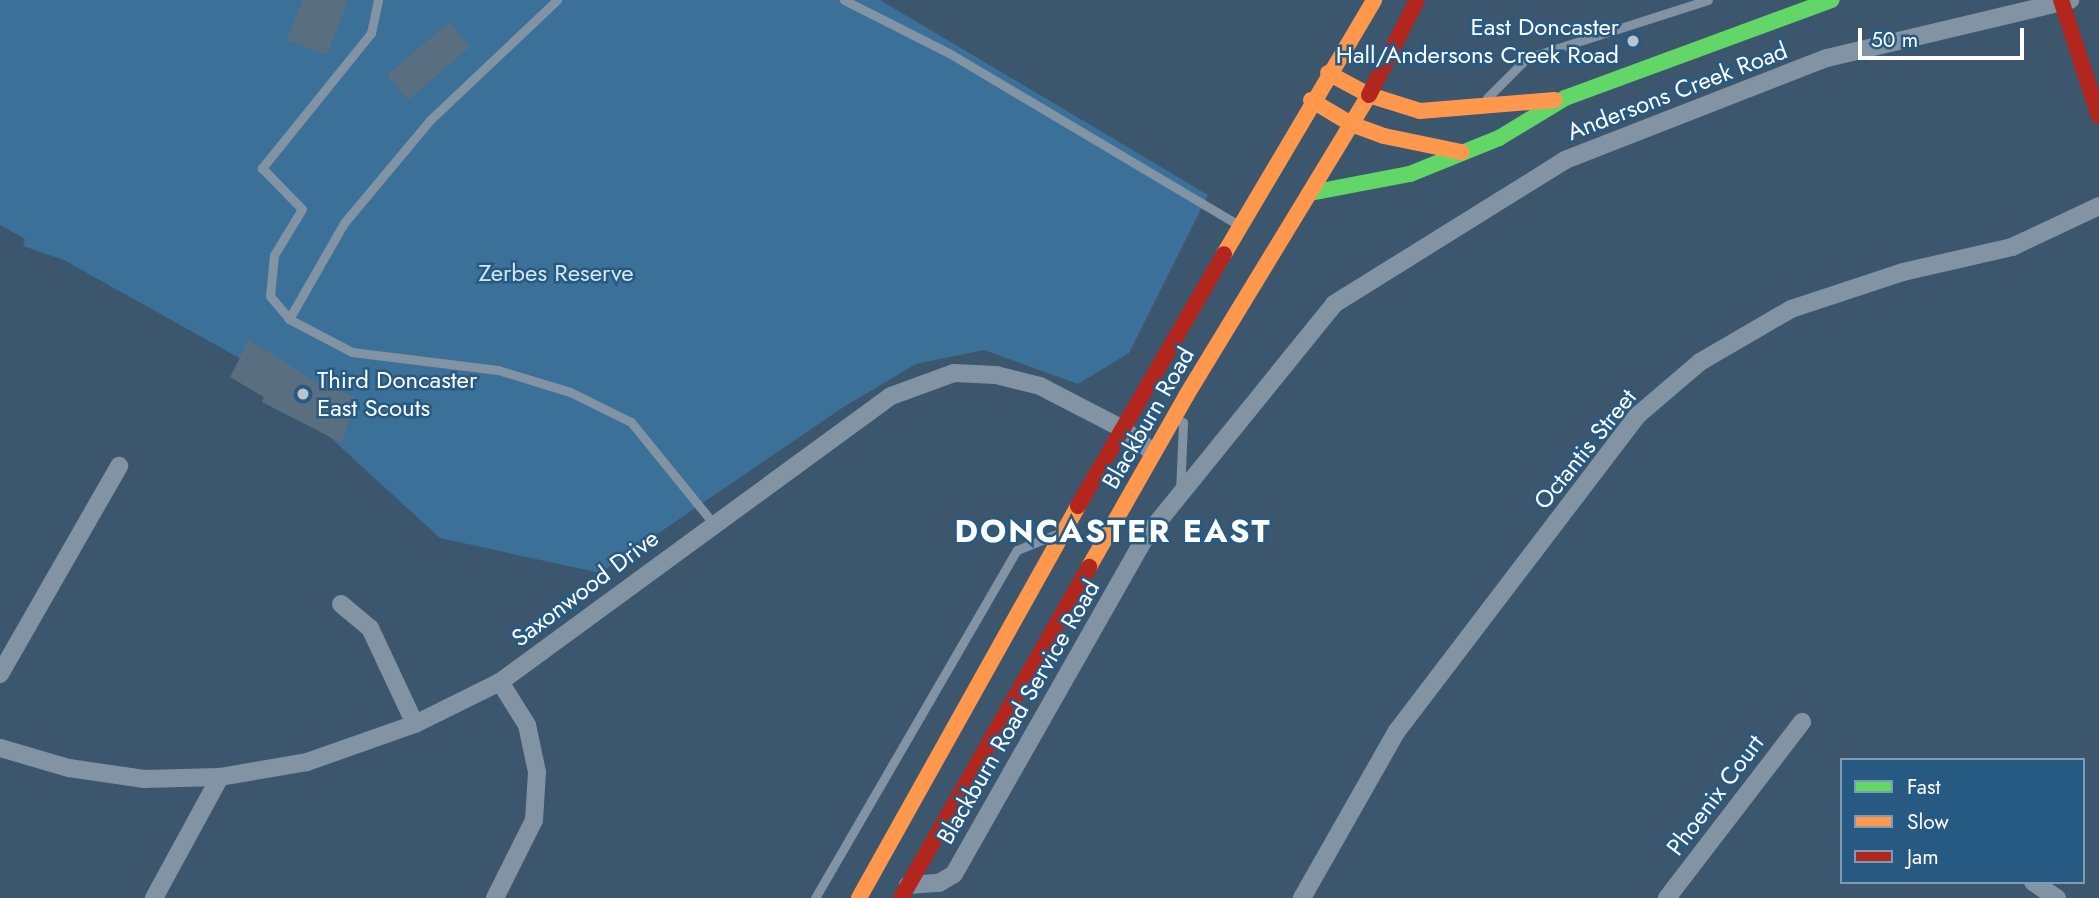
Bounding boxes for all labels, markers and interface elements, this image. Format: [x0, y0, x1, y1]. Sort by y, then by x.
place label: East Doncaster Hall/Andersons Creek Road [1336, 13, 1619, 69]
scale bar [1861, 14, 2027, 58]
text: 50 m [1871, 25, 1918, 55]
marker: East Doncaster Hall/Andersons Creek Road [1625, 33, 1641, 49]
street label: Andersons Creek Road [1563, 36, 1791, 146]
park label: Zerbes Reserve [478, 259, 634, 287]
street label: Blackburn Road [1096, 342, 1200, 494]
place label: Third Doncaster East Scouts [317, 366, 477, 422]
street label: Octantis Street [1528, 383, 1642, 515]
marker: Third Doncaster East Scouts [295, 386, 311, 402]
district label: DONCASTER EAST [956, 512, 1270, 550]
street label: Saxonwood Drive [506, 523, 664, 653]
street label: Blackburn Road Service Road [931, 575, 1105, 849]
street label: Phoenix Court [1660, 729, 1770, 861]
legend [1840, 758, 2085, 884]
text: Fast [1907, 772, 1940, 802]
text: Slow [1907, 807, 1949, 837]
text: Jam [1907, 842, 1939, 872]

